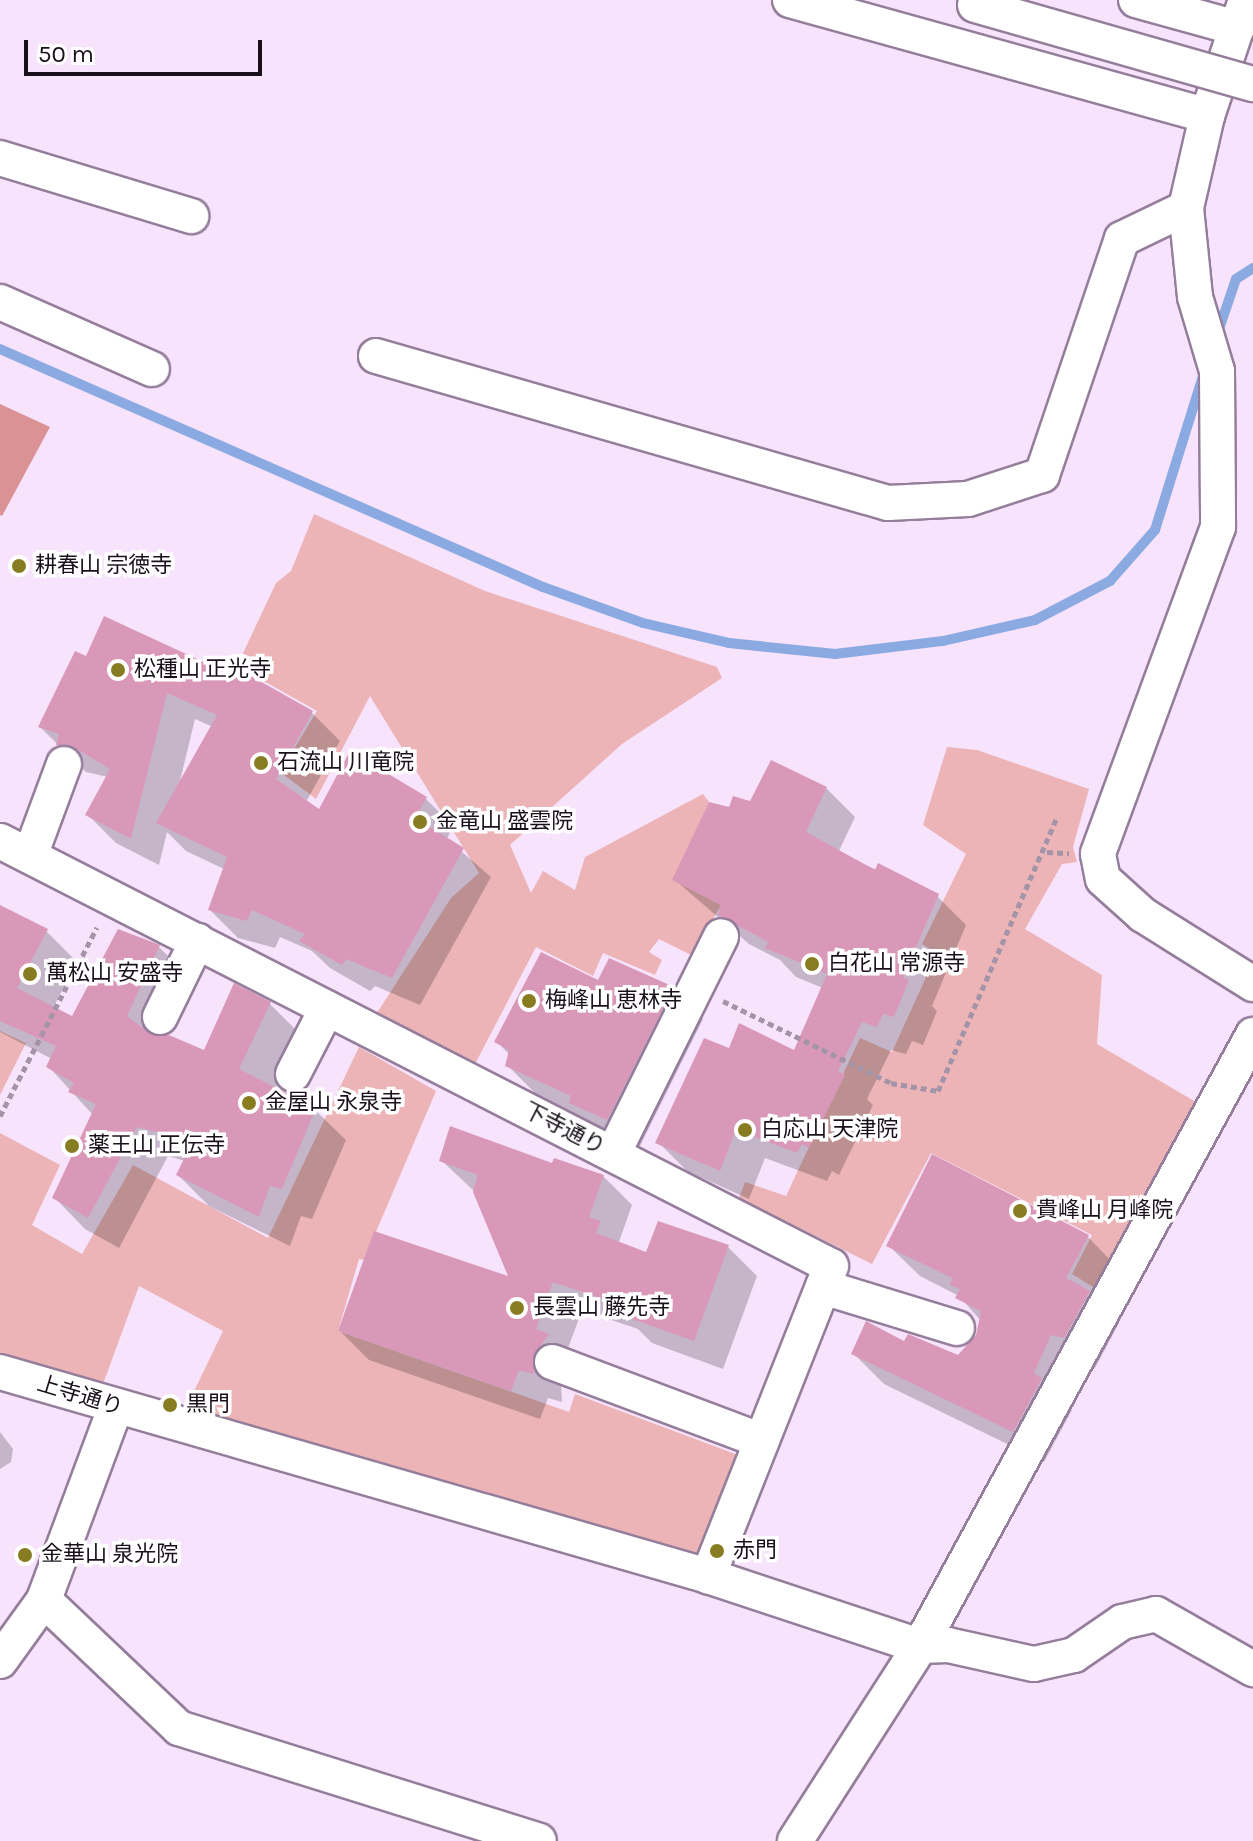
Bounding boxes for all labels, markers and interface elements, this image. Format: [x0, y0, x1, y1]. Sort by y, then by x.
scale bar [28, 24, 266, 74]
text: 50 m [38, 40, 94, 68]
place label: 耕春山 宗徳寺 [35, 553, 172, 579]
marker: 耕春山 宗徳寺 [10, 557, 28, 575]
place label: 松種山 正光寺 [134, 657, 271, 683]
marker: 松種山 正光寺 [109, 661, 127, 679]
place label: 石流山 川竜院 [277, 750, 414, 776]
marker: 石流山 川竜院 [252, 754, 270, 772]
place label: 金竜山 盛雲院 [436, 809, 573, 835]
marker: 金竜山 盛雲院 [411, 813, 429, 831]
place label: 白花山 常源寺 [828, 951, 965, 977]
marker: 白花山 常源寺 [803, 955, 821, 973]
place label: 萬松山 安盛寺 [46, 961, 183, 987]
marker: 萬松山 安盛寺 [21, 965, 39, 983]
place label: 梅峰山 恵林寺 [545, 988, 682, 1014]
marker: 梅峰山 恵林寺 [520, 992, 538, 1010]
place label: 金屋山 永泉寺 [265, 1090, 402, 1116]
marker: 金屋山 永泉寺 [240, 1094, 258, 1112]
street label: 下寺通り [519, 1097, 609, 1161]
place label: 白応山 天津院 [761, 1117, 898, 1143]
marker: 白応山 天津院 [736, 1121, 754, 1139]
place label: 薬王山 正伝寺 [88, 1133, 225, 1159]
marker: 薬王山 正伝寺 [63, 1137, 81, 1155]
place label: 貴峰山 月峰院 [1036, 1198, 1173, 1224]
marker: 貴峰山 月峰院 [1011, 1202, 1029, 1220]
place label: 長雲山 藤先寺 [533, 1295, 670, 1321]
marker: 長雲山 藤先寺 [508, 1299, 526, 1317]
street label: 上寺通り [34, 1371, 126, 1421]
place label: 黒門 [186, 1392, 230, 1418]
marker: 黒門 [161, 1396, 179, 1414]
place label: 赤門 [733, 1538, 777, 1564]
place label: 金華山 泉光院 [41, 1542, 178, 1568]
marker: 赤門 [708, 1542, 726, 1560]
marker: 金華山 泉光院 [16, 1546, 34, 1564]

